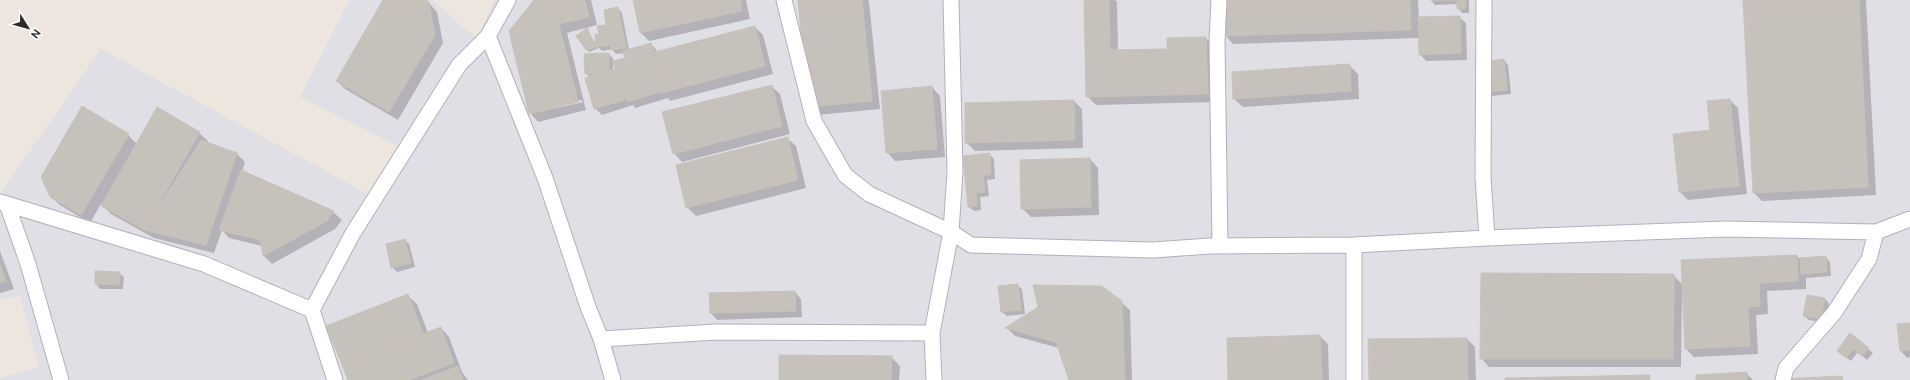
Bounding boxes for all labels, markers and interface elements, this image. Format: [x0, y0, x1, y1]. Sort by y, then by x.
north arrow [8, 8, 48, 48]
text: N [29, 27, 43, 41]

